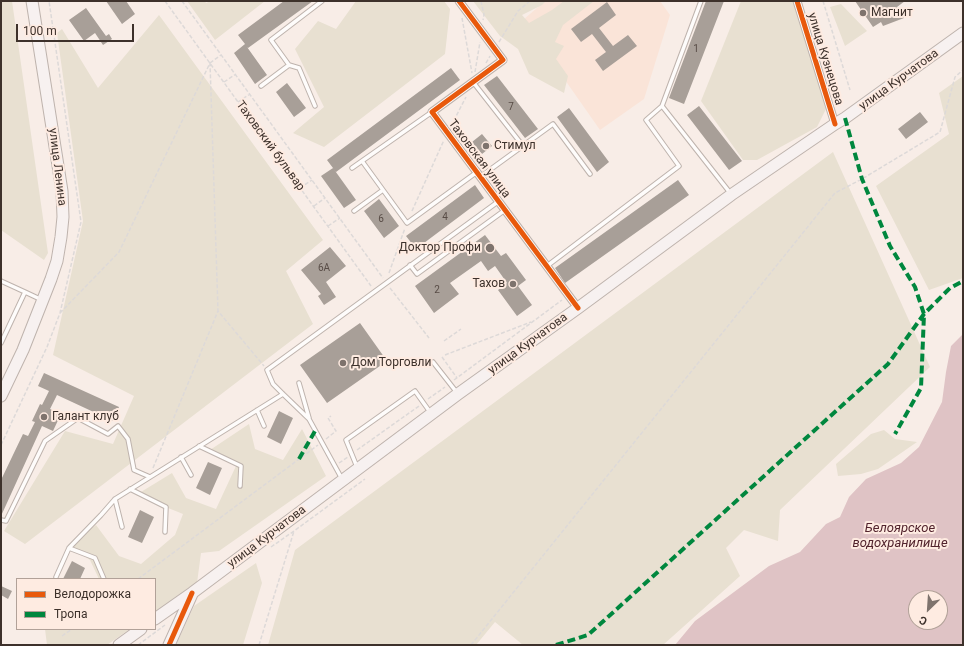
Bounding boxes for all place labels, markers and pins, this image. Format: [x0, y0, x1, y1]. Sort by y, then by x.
place label: Магнит [871, 6, 913, 20]
marker: Магнит [858, 8, 868, 18]
place label: Стимул [494, 139, 536, 153]
marker: Стимул [481, 141, 491, 151]
place label: Доктор Профи [399, 241, 481, 255]
marker: Доктор Профи [484, 242, 496, 254]
place label: Тахов [472, 277, 505, 291]
marker: Тахов [508, 279, 518, 289]
place label: Дом Торговли [351, 356, 431, 370]
marker: Дом Торговли [338, 358, 348, 368]
place label: Галант клуб [52, 410, 119, 424]
marker: Галант клуб [39, 412, 49, 422]

